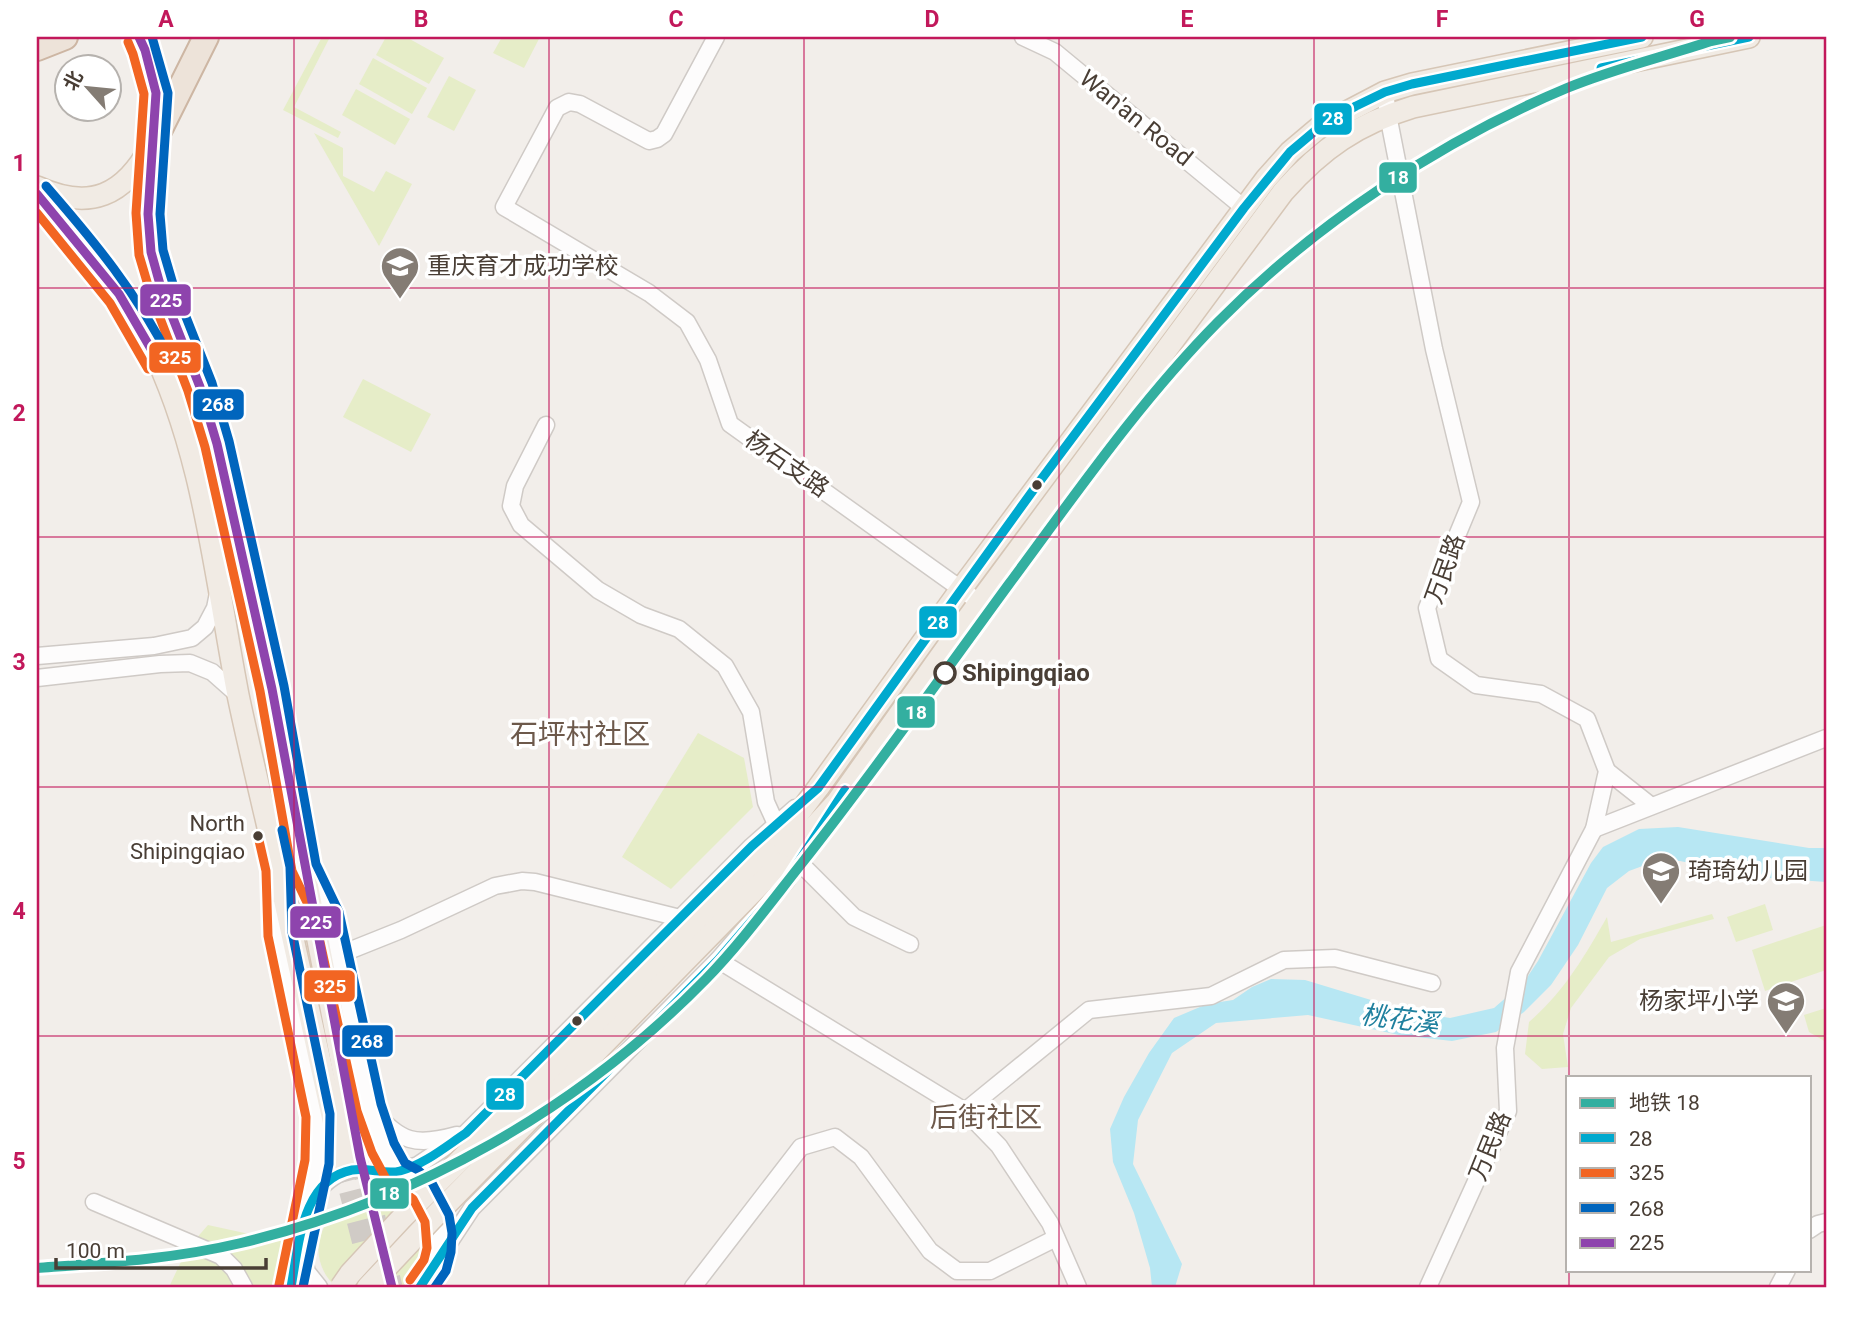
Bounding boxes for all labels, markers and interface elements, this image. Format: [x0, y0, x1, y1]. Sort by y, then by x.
text: A [158, 6, 174, 33]
text: B [414, 6, 428, 33]
text: C [668, 6, 684, 33]
text: D [925, 6, 939, 33]
text: E [1181, 6, 1194, 33]
text: F [1436, 6, 1449, 33]
text: G [1689, 6, 1705, 33]
north arrow [52, 52, 122, 122]
street label: Wan'an Road [1074, 64, 1198, 172]
text: 北 [59, 67, 88, 94]
line badge: 28 [1313, 102, 1353, 136]
text: 28 [1322, 107, 1344, 130]
text: 1 [12, 150, 26, 177]
line badge: 18 [1378, 161, 1418, 194]
text: 18 [1387, 166, 1409, 189]
school or university icon: 重庆育才成功学校 [379, 245, 421, 300]
place label: 重庆育才成功学校 [427, 252, 619, 280]
line badge: 225 [139, 283, 192, 317]
text: 225 [150, 289, 182, 312]
line badge: 325 [148, 341, 202, 374]
text: 325 [159, 346, 191, 369]
line badge: 268 [192, 388, 245, 421]
text: 268 [202, 393, 234, 416]
text: 2 [12, 400, 26, 427]
street label: 杨石支路 [740, 425, 834, 503]
unlabelled marker [1030, 478, 1044, 492]
street label: 万民路 [1420, 530, 1470, 608]
line badge: 28 [918, 605, 958, 639]
text: 28 [927, 611, 949, 634]
text: 3 [12, 649, 26, 676]
place label: Shipingqiao [962, 659, 1090, 687]
marker: Shipingqiao [934, 662, 956, 684]
line badge: 18 [896, 695, 936, 729]
text: 18 [905, 701, 927, 724]
district label: 石坪村社区 [510, 718, 650, 751]
place label: North Shipingqiao [130, 811, 245, 864]
marker: North Shipingqiao [251, 829, 265, 843]
school or university icon: 琦琦幼儿园 [1640, 850, 1682, 905]
place label: 琦琦幼儿园 [1688, 857, 1808, 885]
text: 4 [12, 898, 26, 925]
line badge: 225 [289, 905, 342, 939]
text: 225 [300, 911, 332, 934]
line badge: 325 [303, 969, 356, 1003]
text: 325 [314, 975, 346, 998]
school or university icon: 杨家坪小学 [1765, 980, 1807, 1035]
place label: 杨家坪小学 [1639, 987, 1759, 1015]
water label: 桃花溪 [1359, 999, 1444, 1039]
unlabelled marker [570, 1014, 584, 1028]
line badge: 268 [341, 1024, 394, 1058]
text: 268 [351, 1030, 383, 1053]
legend [1566, 1076, 1811, 1272]
line badge: 28 [485, 1077, 525, 1111]
text: 28 [494, 1083, 516, 1106]
text: 地铁 18 [1629, 1091, 1700, 1115]
district label: 后街社区 [930, 1101, 1042, 1134]
street label: 万民路 [1464, 1107, 1516, 1185]
text: 28 [1629, 1127, 1653, 1151]
text: 5 [12, 1148, 26, 1175]
text: 325 [1629, 1161, 1664, 1185]
line badge: 18 [369, 1177, 410, 1210]
text: 18 [378, 1182, 400, 1205]
text: 268 [1629, 1197, 1664, 1221]
scale bar [56, 1226, 266, 1270]
text: 225 [1629, 1231, 1664, 1255]
text: 100 m [66, 1239, 125, 1263]

